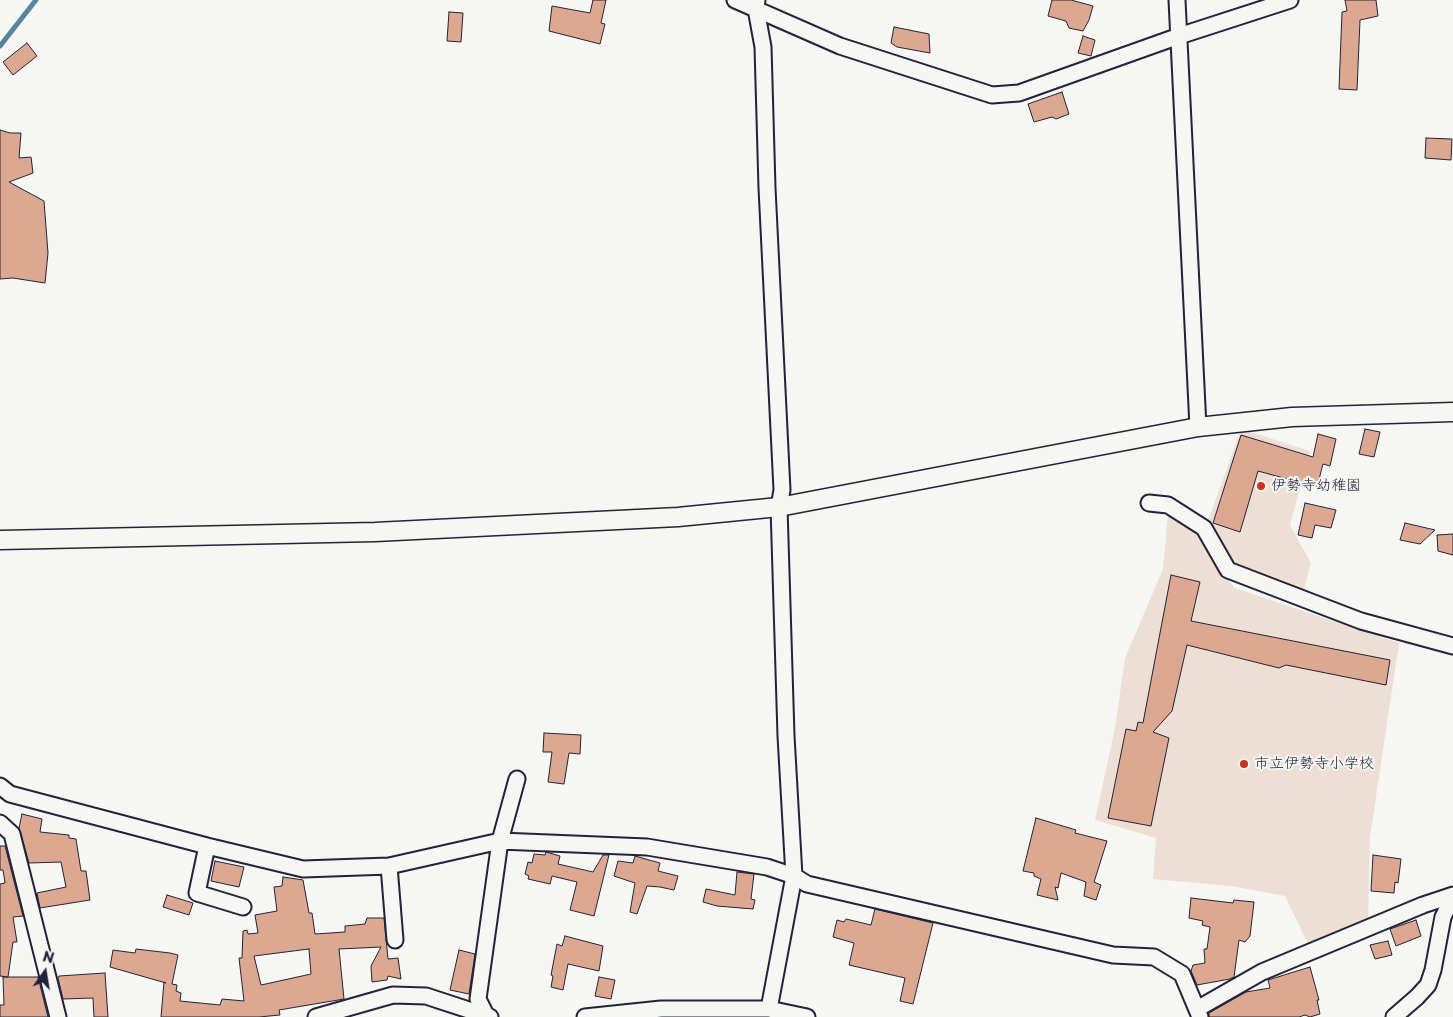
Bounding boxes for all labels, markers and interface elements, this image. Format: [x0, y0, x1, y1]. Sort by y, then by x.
place label: 伊勢寺幼稚園 [1271, 477, 1361, 495]
marker: 伊勢寺幼稚園 [1255, 480, 1267, 492]
place label: 市立伊勢寺小学校 [1254, 755, 1374, 773]
marker: 市立伊勢寺小学校 [1238, 758, 1250, 770]
text: N [41, 945, 56, 968]
north arrow [20, 947, 70, 997]

